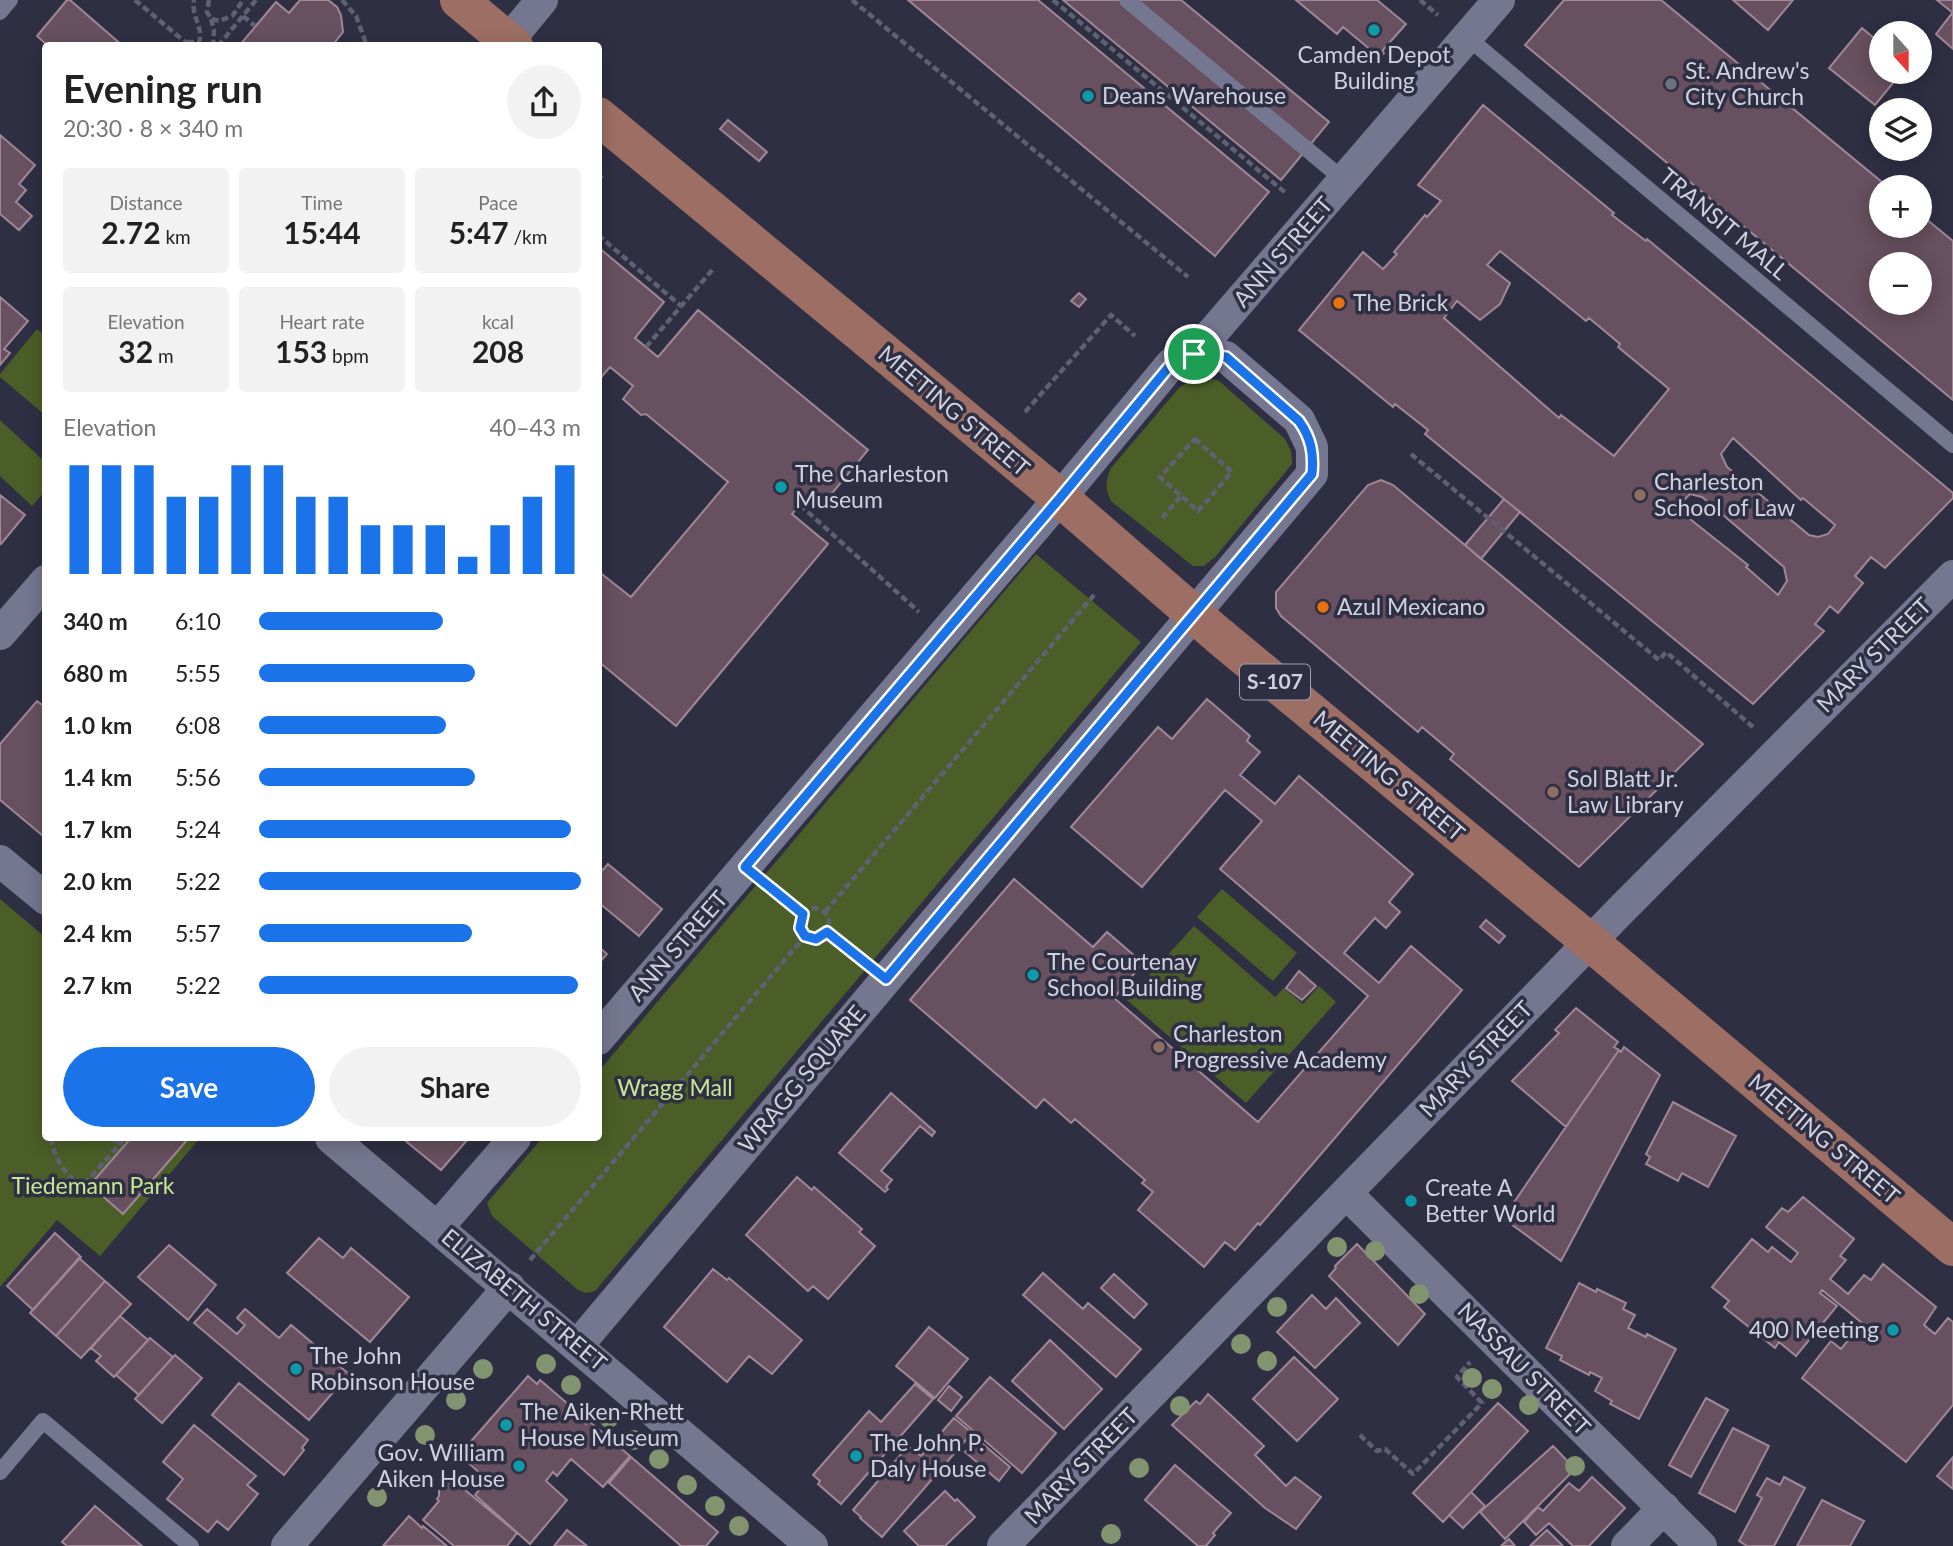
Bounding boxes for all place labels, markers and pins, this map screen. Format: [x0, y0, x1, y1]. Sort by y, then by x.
marker: Camden Depot Building [1366, 22, 1382, 38]
place label: Camden Depot Building [1298, 40, 1451, 94]
place label: St. Andrew's City Church [1685, 56, 1809, 110]
marker: St. Andrew's City Church [1663, 76, 1679, 92]
place label: Deans Warehouse [1102, 81, 1286, 109]
marker: Deans Warehouse [1080, 88, 1096, 104]
place label: The Brick [1353, 288, 1449, 316]
marker: The Brick [1331, 295, 1347, 311]
pin [1164, 324, 1224, 384]
place label: The Charleston Museum [795, 459, 949, 513]
place label: Charleston School of Law [1654, 467, 1795, 521]
marker: The Charleston Museum [773, 479, 789, 495]
marker: Charleston School of Law [1632, 487, 1648, 503]
place label: Azul Mexicano [1337, 592, 1485, 620]
marker: Azul Mexicano [1315, 599, 1331, 615]
place label: Sol Blatt Jr. Law Library [1567, 764, 1684, 818]
marker: Sol Blatt Jr. Law Library [1545, 784, 1561, 800]
place label: The Courtenay School Building [1047, 947, 1202, 1001]
marker: The Courtenay School Building [1025, 967, 1041, 983]
place label: Charleston Progressive Academy [1173, 1019, 1387, 1073]
marker: Charleston Progressive Academy [1151, 1039, 1167, 1055]
place label: Create A Better World [1425, 1173, 1555, 1227]
marker: Create A Better World [1403, 1193, 1419, 1209]
place label: 400 Meeting [1749, 1315, 1879, 1343]
marker: 400 Meeting [1885, 1322, 1901, 1338]
place label: The John Robinson House [310, 1341, 475, 1395]
marker: The John Robinson House [288, 1361, 304, 1377]
place label: The Aiken-Rhett House Museum [520, 1397, 684, 1451]
marker: The Aiken-Rhett House Museum [498, 1417, 514, 1433]
place label: The John P. Daly House [870, 1428, 986, 1482]
place label: Gov. William Aiken House [377, 1438, 505, 1492]
marker: The John P. Daly House [848, 1448, 864, 1464]
marker: Gov. William Aiken House [511, 1458, 527, 1474]

